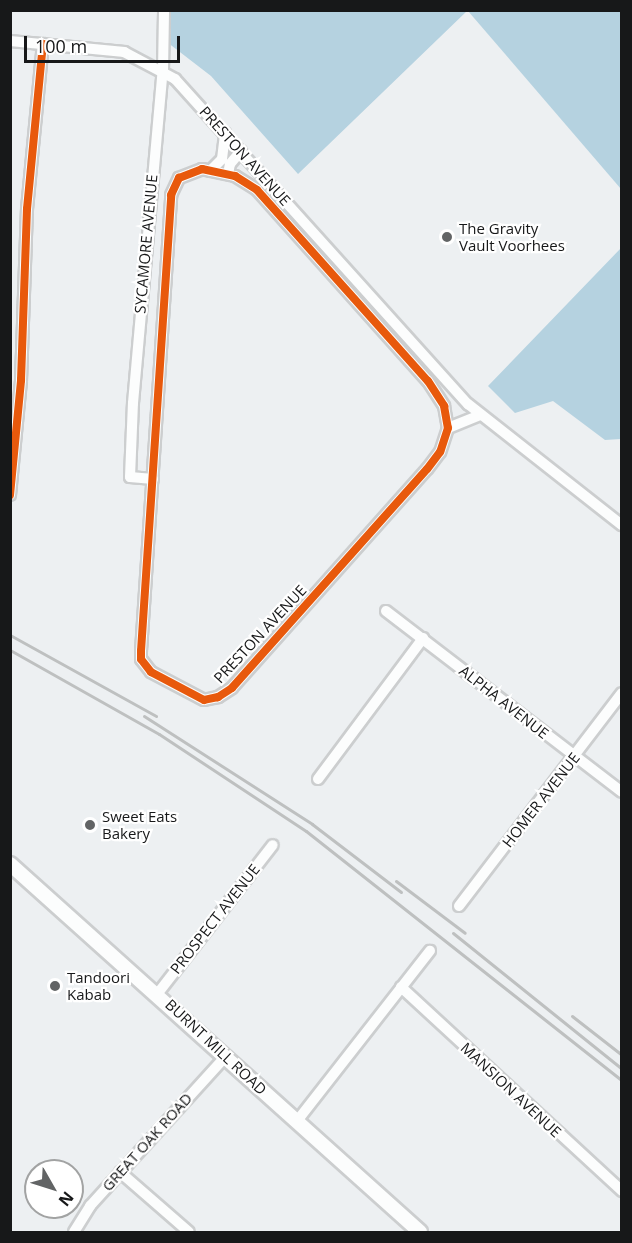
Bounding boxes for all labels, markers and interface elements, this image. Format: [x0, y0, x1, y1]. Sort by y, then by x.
scale bar [27, 24, 183, 62]
text: 100 m [35, 34, 87, 58]
street label: PRESTON AVENUE [196, 103, 294, 209]
street label: SYCAMORE AVENUE [131, 174, 161, 314]
place label: The Gravity Vault Voorhees [459, 219, 565, 254]
marker: The Gravity Vault Voorhees [440, 230, 454, 244]
street label: PRESTON AVENUE [210, 581, 310, 687]
street label: ALPHA AVENUE [456, 662, 552, 742]
street label: HOMER AVENUE [498, 749, 584, 851]
place label: Sweet Eats Bakery [102, 807, 177, 842]
marker: Sweet Eats Bakery [83, 818, 97, 832]
street label: PROSPECT AVENUE [167, 860, 263, 978]
place label: Tandoori Kabab [67, 968, 130, 1003]
marker: Tandoori Kabab [48, 979, 62, 993]
street label: BURNT MILL ROAD [162, 995, 270, 1099]
street label: MANSION AVENUE [457, 1039, 565, 1141]
street label: GREAT OAK ROAD [98, 1089, 196, 1195]
north arrow [24, 1159, 84, 1219]
text: N [54, 1187, 79, 1211]

